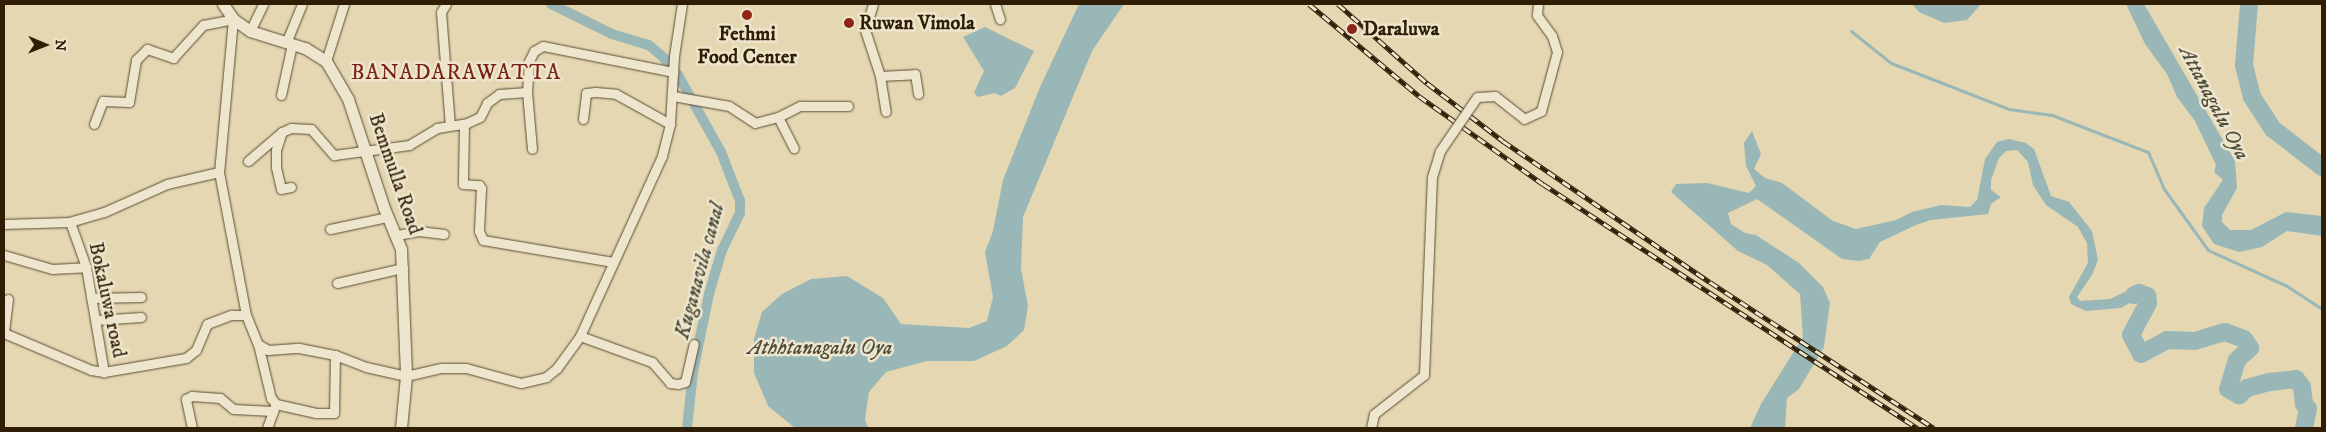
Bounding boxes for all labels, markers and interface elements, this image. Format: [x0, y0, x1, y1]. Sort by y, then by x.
marker: Fethmi Food Center [741, 9, 753, 21]
place label: Ruwan Vimola [859, 11, 975, 35]
marker: Ruwan Vimola [843, 17, 855, 29]
place label: Daraluwa [1363, 17, 1439, 41]
north arrow [20, 20, 70, 70]
marker: Daraluwa [1345, 22, 1359, 36]
place label: Fethmi Food Center [697, 23, 797, 70]
text: N [51, 39, 69, 51]
water label: Attanagalu Oya [2173, 42, 2255, 164]
district label: BANADARAWATTA [349, 60, 563, 86]
street label: Bemmulla Road [363, 110, 427, 238]
water label: Kuganavila canal [670, 200, 730, 342]
street label: Bokaluwa road [83, 240, 131, 360]
water label: Athhtanagalu Oya [748, 335, 892, 361]

